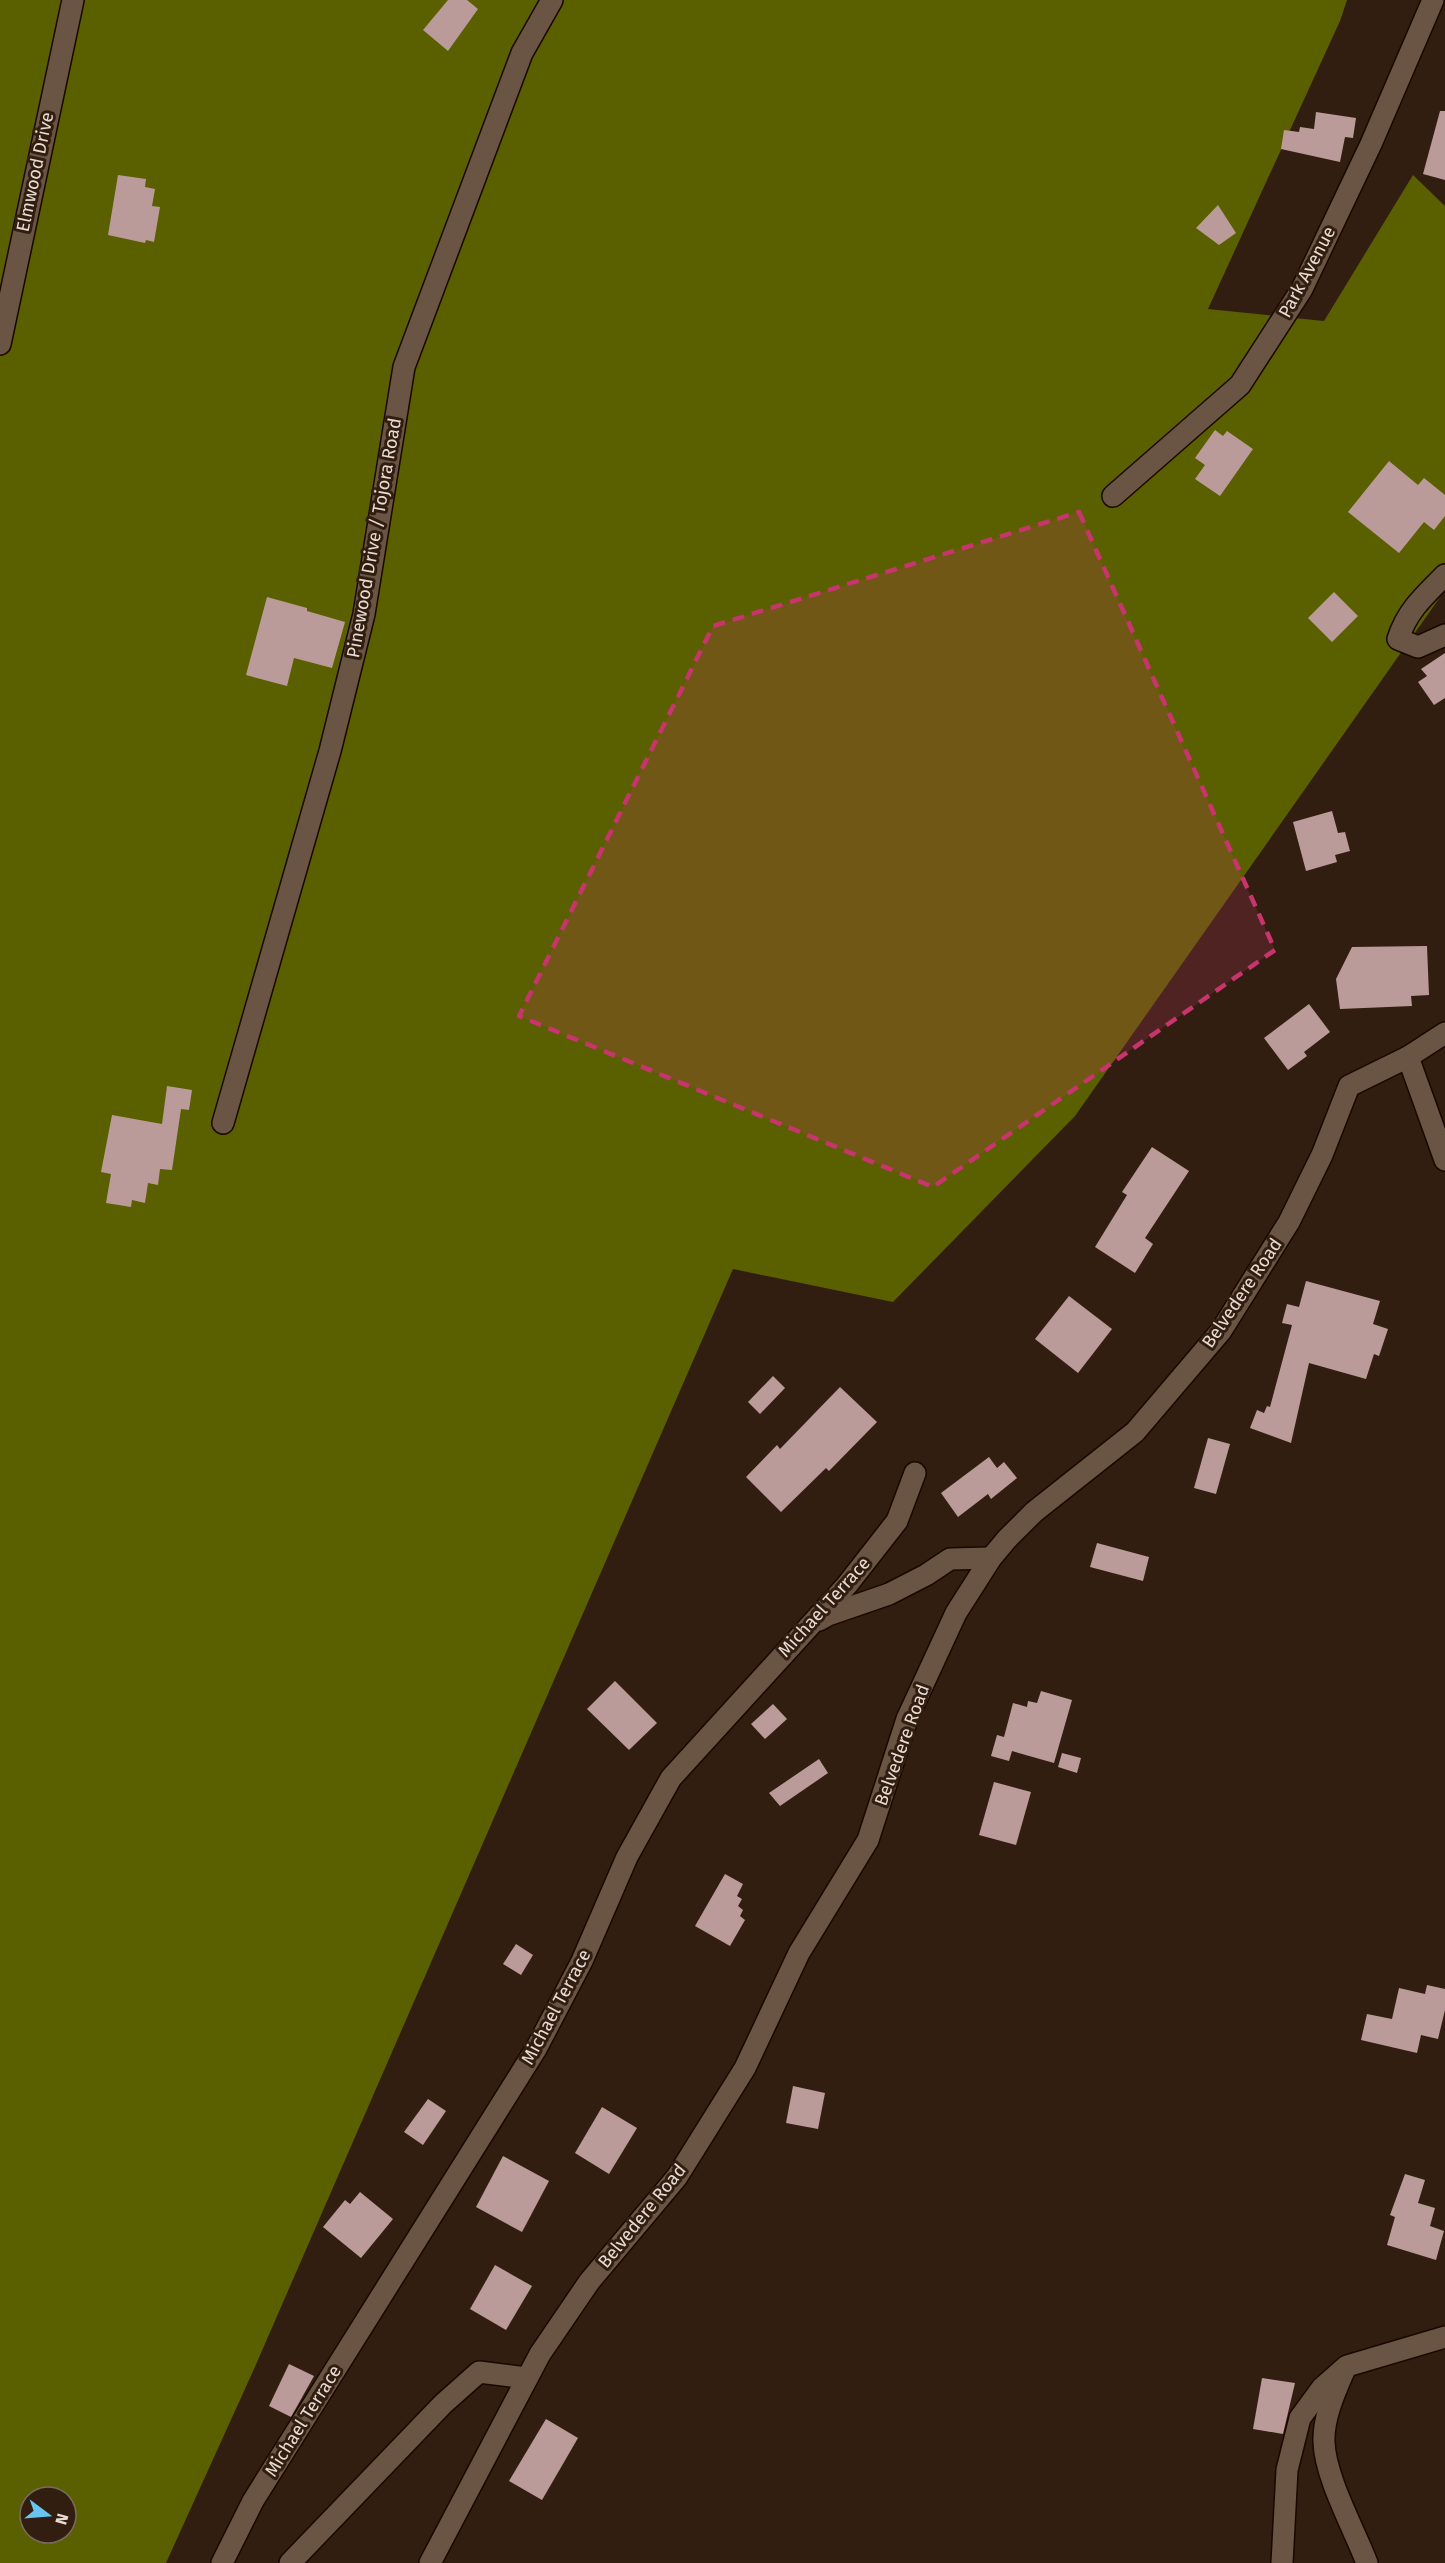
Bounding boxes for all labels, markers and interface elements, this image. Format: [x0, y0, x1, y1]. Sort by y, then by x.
street label: Elmwood Drive [12, 110, 58, 234]
street label: Park Avenue [1274, 223, 1340, 321]
street label: Pinewood Drive / Tojora Road [342, 416, 406, 660]
street label: Belvedere Road [1197, 1234, 1287, 1352]
street label: Michael Terrace [773, 1552, 875, 1662]
street label: Belvedere Road [870, 1681, 934, 1809]
street label: Michael Terrace [516, 1946, 596, 2068]
street label: Belvedere Road [593, 2160, 691, 2272]
street label: Michael Terrace [260, 2361, 346, 2481]
north arrow [18, 2485, 78, 2545]
text: N [51, 2511, 73, 2527]

